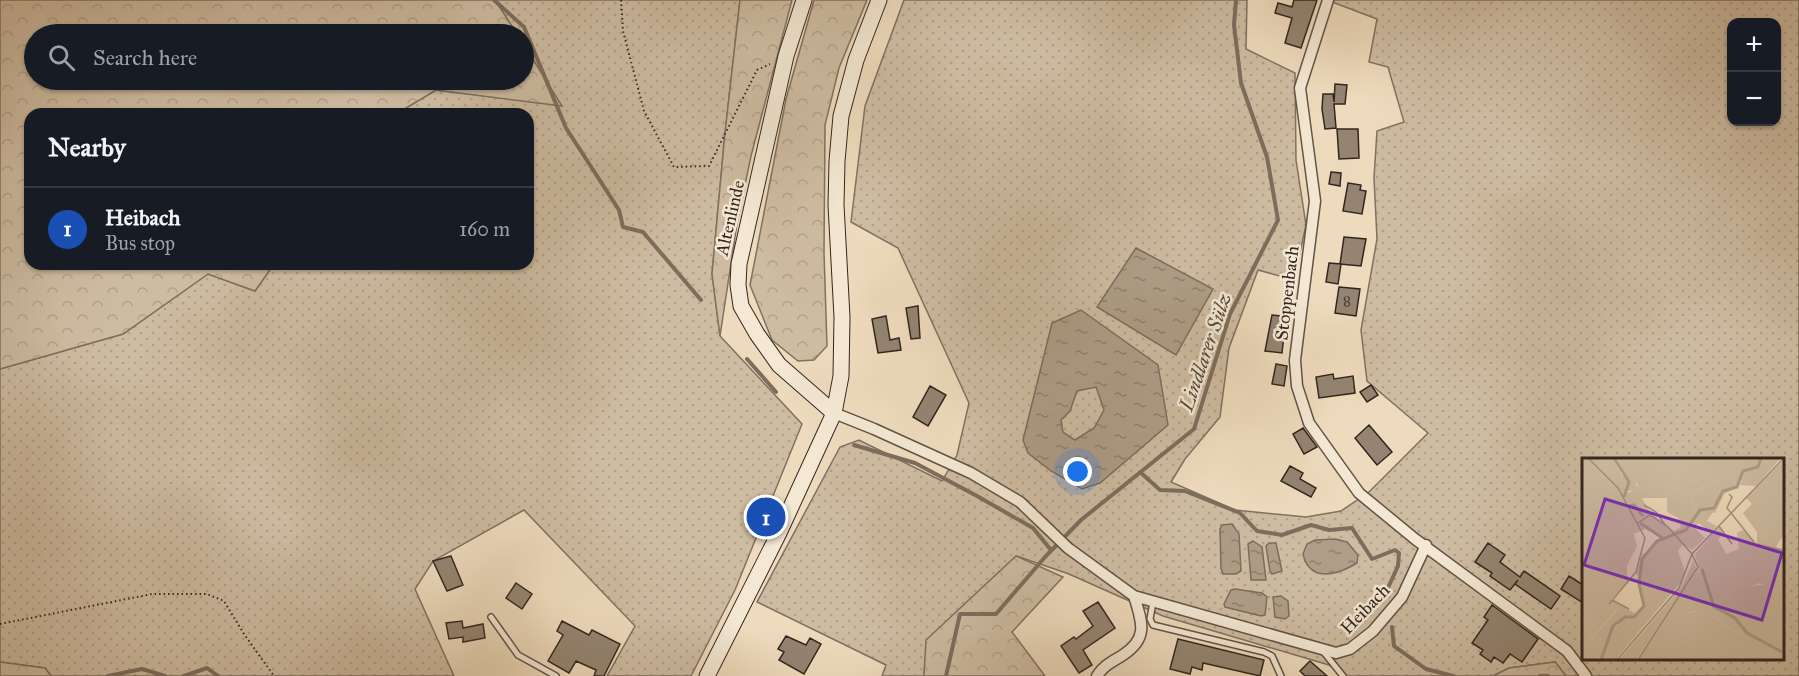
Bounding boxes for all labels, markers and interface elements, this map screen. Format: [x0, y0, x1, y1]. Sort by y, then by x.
map controls [1727, 18, 1781, 126]
button: + [1727, 18, 1781, 72]
search box [24, 24, 534, 90]
icon: search [45, 41, 78, 74]
text: Search here [93, 44, 197, 71]
button: − [1727, 72, 1781, 126]
text: Nearby [48, 131, 126, 163]
street label: Altenlinde [710, 178, 749, 259]
text: Heibach [105, 204, 180, 231]
text: 1 [64, 217, 71, 241]
text: 160 m [459, 217, 510, 241]
text: Bus stop [105, 231, 175, 255]
street label: Stoppenbach [1270, 244, 1304, 342]
water label: Lindlarer Sülz [1173, 290, 1236, 415]
house number: 8 [1343, 292, 1351, 310]
your location [1063, 457, 1092, 486]
inset map [1582, 458, 1784, 661]
pin: 1 [746, 494, 786, 540]
street label: Heibach [1336, 579, 1394, 639]

